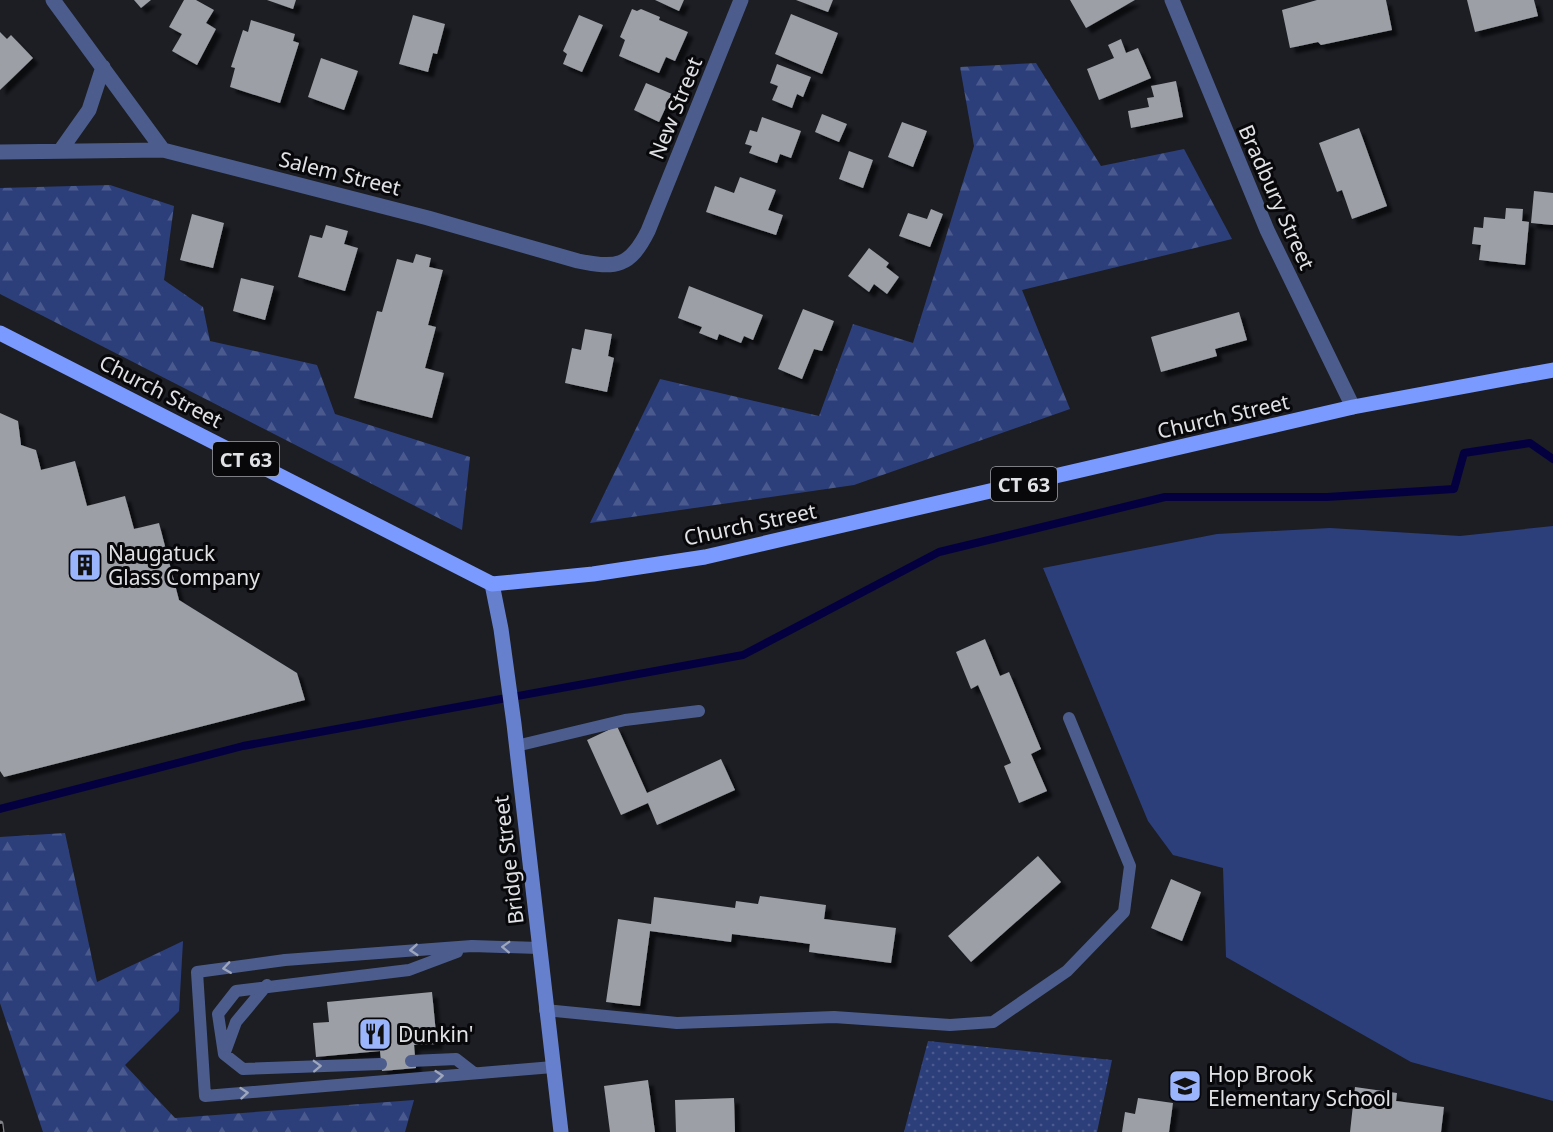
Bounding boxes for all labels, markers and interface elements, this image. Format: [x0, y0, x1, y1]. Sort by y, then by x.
street label: New Street [642, 52, 708, 163]
street label: Bradbury Street [1232, 120, 1322, 274]
street label: Salem Street [276, 144, 404, 202]
street label: Church Street [95, 348, 228, 434]
street label: Church Street [1154, 387, 1292, 445]
road number: CT 63 [213, 442, 279, 476]
road number: CT 63 [991, 467, 1057, 501]
street label: Church Street [681, 496, 819, 552]
place label: Naugatuck Glass Company [108, 539, 260, 591]
building icon: Naugatuck Glass Company [67, 547, 103, 583]
street label: Bridge Street [486, 794, 530, 926]
one-way arrow [501, 941, 510, 953]
one-way arrow [409, 943, 419, 956]
one-way arrow [222, 961, 231, 973]
restaurant icon: Dunkin' [357, 1016, 393, 1052]
place label: Dunkin' [398, 1020, 473, 1048]
one-way arrow [313, 1060, 322, 1073]
place label: Hop Brook Elementary School [1208, 1060, 1391, 1112]
school or university icon: Hop Brook Elementary School [1167, 1068, 1203, 1104]
one-way arrow [434, 1070, 443, 1083]
one-way arrow [240, 1087, 249, 1100]

